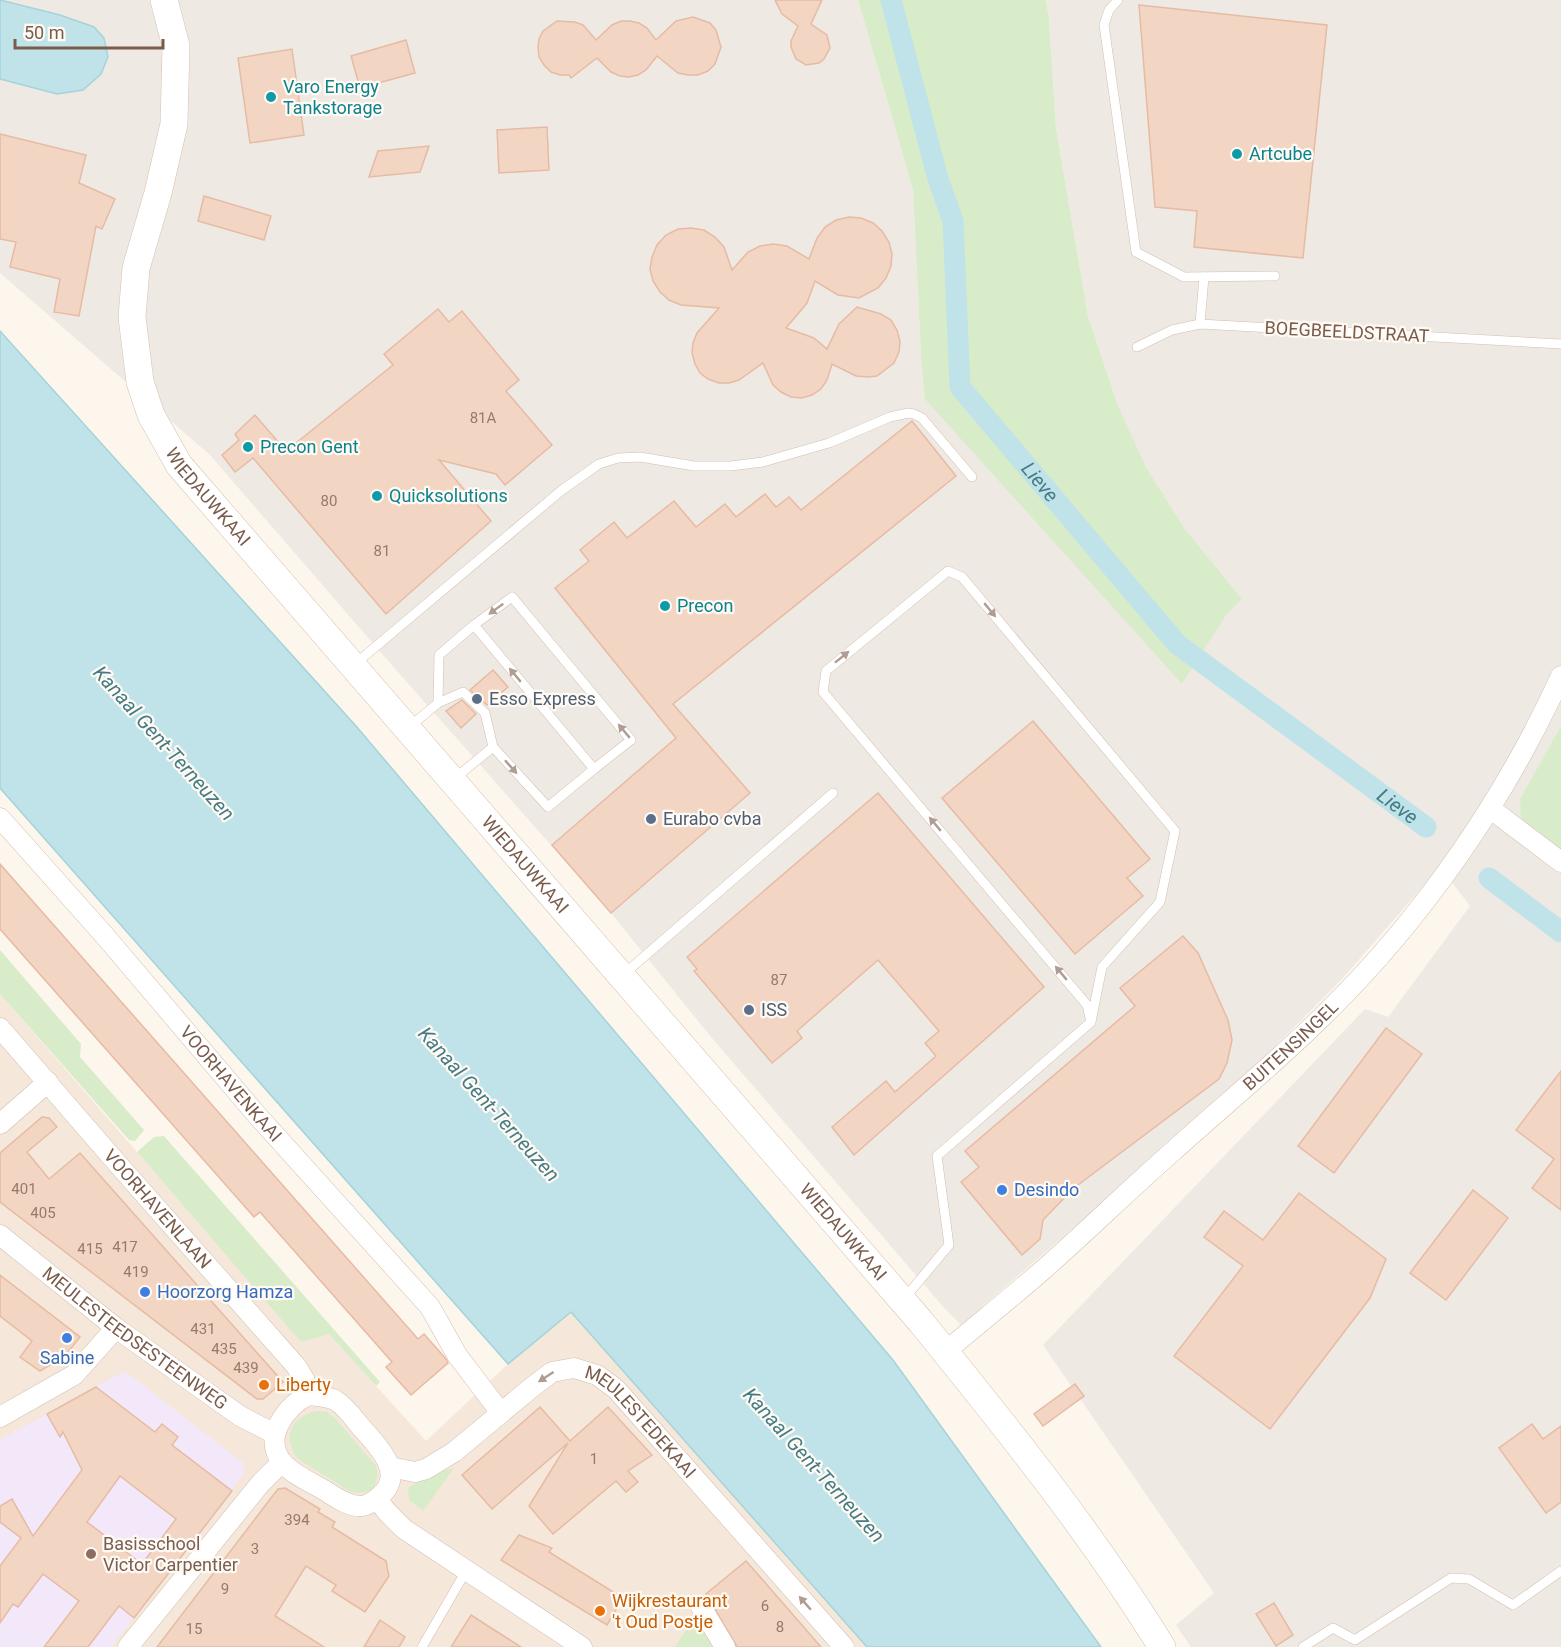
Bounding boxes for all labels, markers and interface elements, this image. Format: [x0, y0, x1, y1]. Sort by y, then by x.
scale bar [15, 12, 164, 50]
text: 50 m [24, 22, 64, 43]
place label: Varo Energy Tankstorage [283, 76, 382, 118]
marker: Varo Energy Tankstorage [264, 90, 278, 104]
place label: Artcube [1249, 143, 1312, 164]
marker: Artcube [1230, 147, 1244, 161]
street label: BOEGBEELDSTRAAT [1264, 317, 1430, 346]
house number: 81A [470, 409, 497, 427]
place label: Precon Gent [260, 436, 359, 457]
marker: Precon Gent [241, 440, 255, 454]
street label: WIEDAUWKAAI [161, 444, 255, 550]
water label: Lieve [1016, 457, 1064, 507]
place label: Quicksolutions [389, 485, 508, 506]
marker: Quicksolutions [370, 489, 384, 503]
house number: 80 [321, 492, 337, 510]
house number: 81 [374, 542, 390, 560]
place label: Precon [677, 595, 733, 616]
marker: Precon [658, 599, 672, 613]
one-way arrow [983, 602, 996, 617]
one-way arrow [488, 603, 504, 615]
one-way arrow [834, 651, 850, 664]
water label: Kanaal Gent-Terneuzen [88, 661, 240, 825]
one-way arrow [509, 667, 522, 683]
place label: Esso Express [489, 688, 596, 709]
marker: Esso Express [470, 692, 484, 706]
one-way arrow [618, 724, 631, 739]
one-way arrow [504, 760, 518, 775]
water label: Lieve [1372, 783, 1423, 829]
place label: Eurabo cvba [663, 808, 761, 829]
street label: WIEDAUWKAAI [478, 811, 573, 917]
marker: Eurabo cvba [644, 812, 658, 826]
one-way arrow [928, 816, 941, 832]
one-way arrow [1054, 965, 1067, 981]
house number: 87 [771, 971, 787, 989]
street label: BUITENSINGEL [1239, 996, 1342, 1095]
place label: ISS [761, 999, 788, 1020]
marker: ISS [742, 1003, 756, 1017]
street label: VOORHAVENKAAI [176, 1021, 287, 1145]
water label: Kanaal Gent-Terneuzen [413, 1022, 565, 1186]
street label: VOORHAVENLAAN [100, 1145, 216, 1273]
street label: WIEDAUWKAAI [796, 1179, 891, 1285]
place label: Desindo [1014, 1179, 1079, 1200]
house number: 401 [11, 1180, 37, 1198]
marker: Desindo [995, 1183, 1009, 1197]
house number: 405 [30, 1204, 56, 1222]
house number: 417 [112, 1238, 138, 1256]
house number: 415 [77, 1240, 103, 1258]
street label: MEULESTEEDSESTEENWEG [38, 1262, 232, 1414]
house number: 419 [123, 1263, 149, 1281]
place label: Hoorzorg Hamza [157, 1281, 293, 1302]
marker: Hoorzorg Hamza [138, 1285, 152, 1299]
house number: 431 [190, 1320, 216, 1338]
marker: Sabine [60, 1331, 74, 1345]
house number: 435 [211, 1340, 237, 1358]
place label: Sabine [40, 1347, 94, 1368]
house number: 439 [233, 1359, 259, 1377]
street label: MEULESTEDEKAAI [583, 1361, 701, 1482]
one-way arrow [538, 1372, 555, 1383]
place label: Liberty [276, 1374, 331, 1395]
marker: Liberty [257, 1378, 271, 1392]
water label: Kanaal Gent-Terneuzen [738, 1383, 890, 1547]
house number: 1 [590, 1450, 598, 1468]
house number: 394 [284, 1511, 310, 1529]
place label: Basisschool Victor Carpentier [103, 1533, 238, 1575]
house number: 3 [251, 1540, 259, 1558]
marker: Basisschool Victor Carpentier [84, 1547, 98, 1561]
house number: 9 [221, 1580, 229, 1598]
place label: Wijkrestaurant 't Oud Postje [612, 1590, 728, 1632]
one-way arrow [799, 1596, 812, 1611]
house number: 6 [761, 1597, 769, 1615]
marker: Wijkrestaurant 't Oud Postje [593, 1604, 607, 1618]
house number: 8 [776, 1618, 784, 1636]
house number: 15 [186, 1620, 202, 1638]

